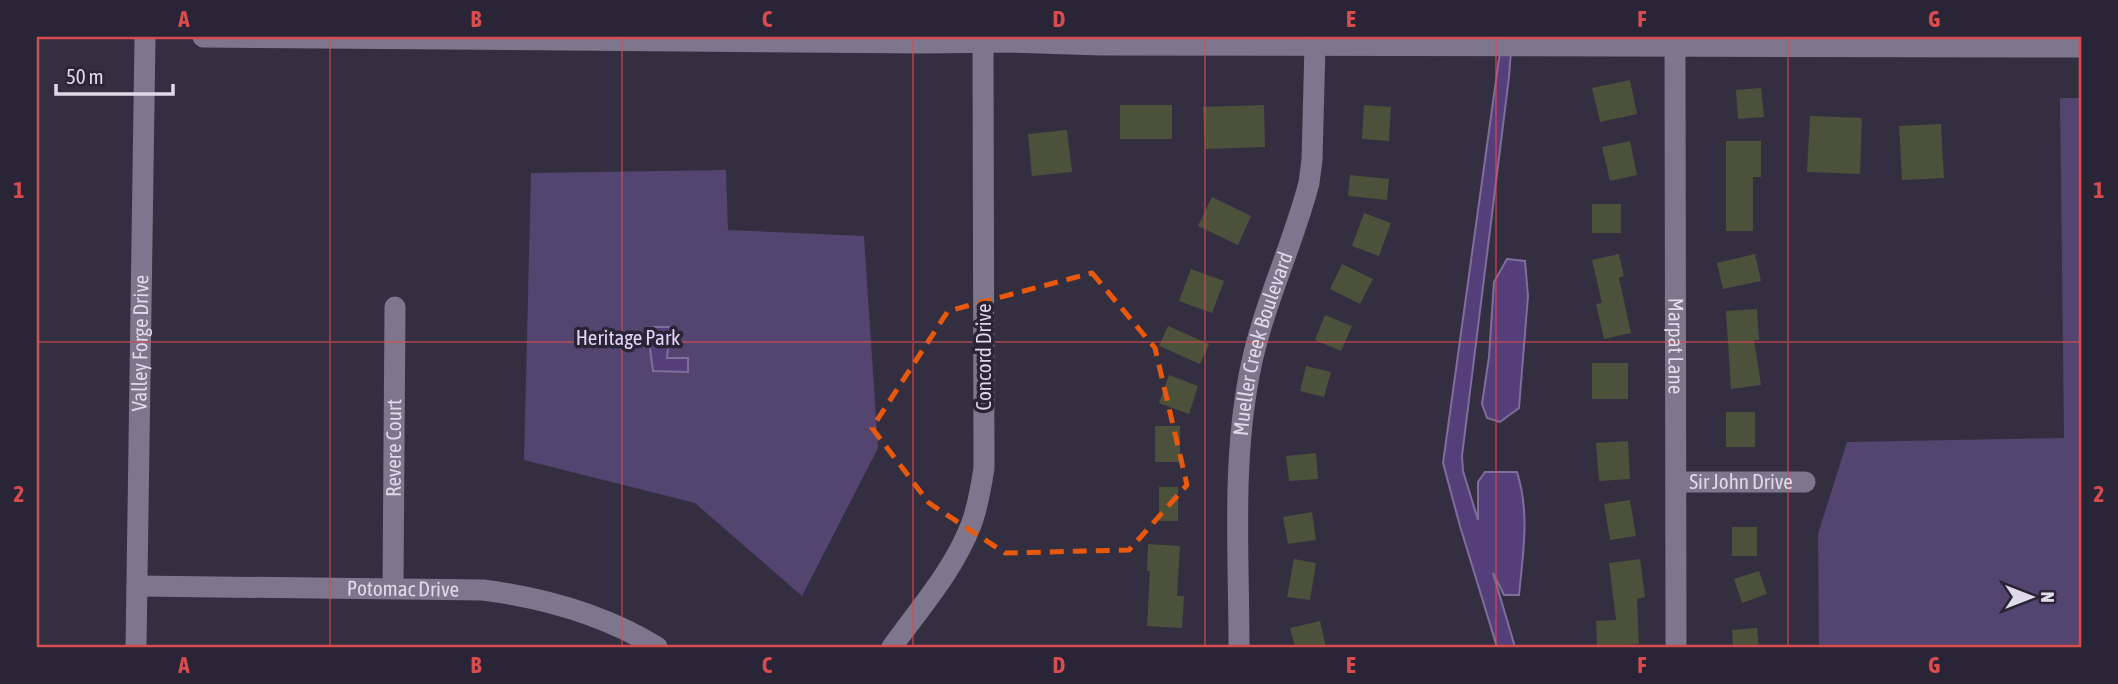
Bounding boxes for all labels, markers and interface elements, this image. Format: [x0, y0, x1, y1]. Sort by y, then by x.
text: A [177, 6, 190, 32]
text: B [471, 6, 482, 32]
text: C [762, 6, 773, 32]
text: D [1053, 6, 1066, 32]
text: E [1346, 6, 1356, 32]
text: F [1637, 6, 1647, 32]
text: G [1928, 6, 1940, 32]
scale bar [56, 52, 173, 96]
text: 50 m [66, 64, 104, 88]
text: 1 [14, 177, 25, 203]
text: 1 [2094, 177, 2105, 203]
street label: Mueller Creek Boulevard [1228, 248, 1297, 437]
street label: Valley Forge Drive [126, 275, 152, 412]
street label: Marpat Lane [1664, 298, 1689, 394]
street label: Concord Drive [971, 304, 995, 410]
park label: Heritage Park [576, 325, 680, 349]
street label: Revere Court [381, 399, 405, 497]
street label: Sir John Drive [1689, 469, 1793, 493]
text: 2 [14, 481, 24, 507]
text: 2 [2094, 481, 2104, 507]
north arrow [1996, 562, 2066, 632]
street label: Potomac Drive [347, 575, 459, 601]
text: N [2037, 591, 2059, 603]
text: A [177, 652, 190, 678]
text: B [471, 652, 482, 678]
text: C [762, 652, 773, 678]
text: D [1053, 652, 1066, 678]
text: E [1346, 652, 1356, 678]
text: F [1637, 652, 1647, 678]
text: G [1928, 652, 1940, 678]

